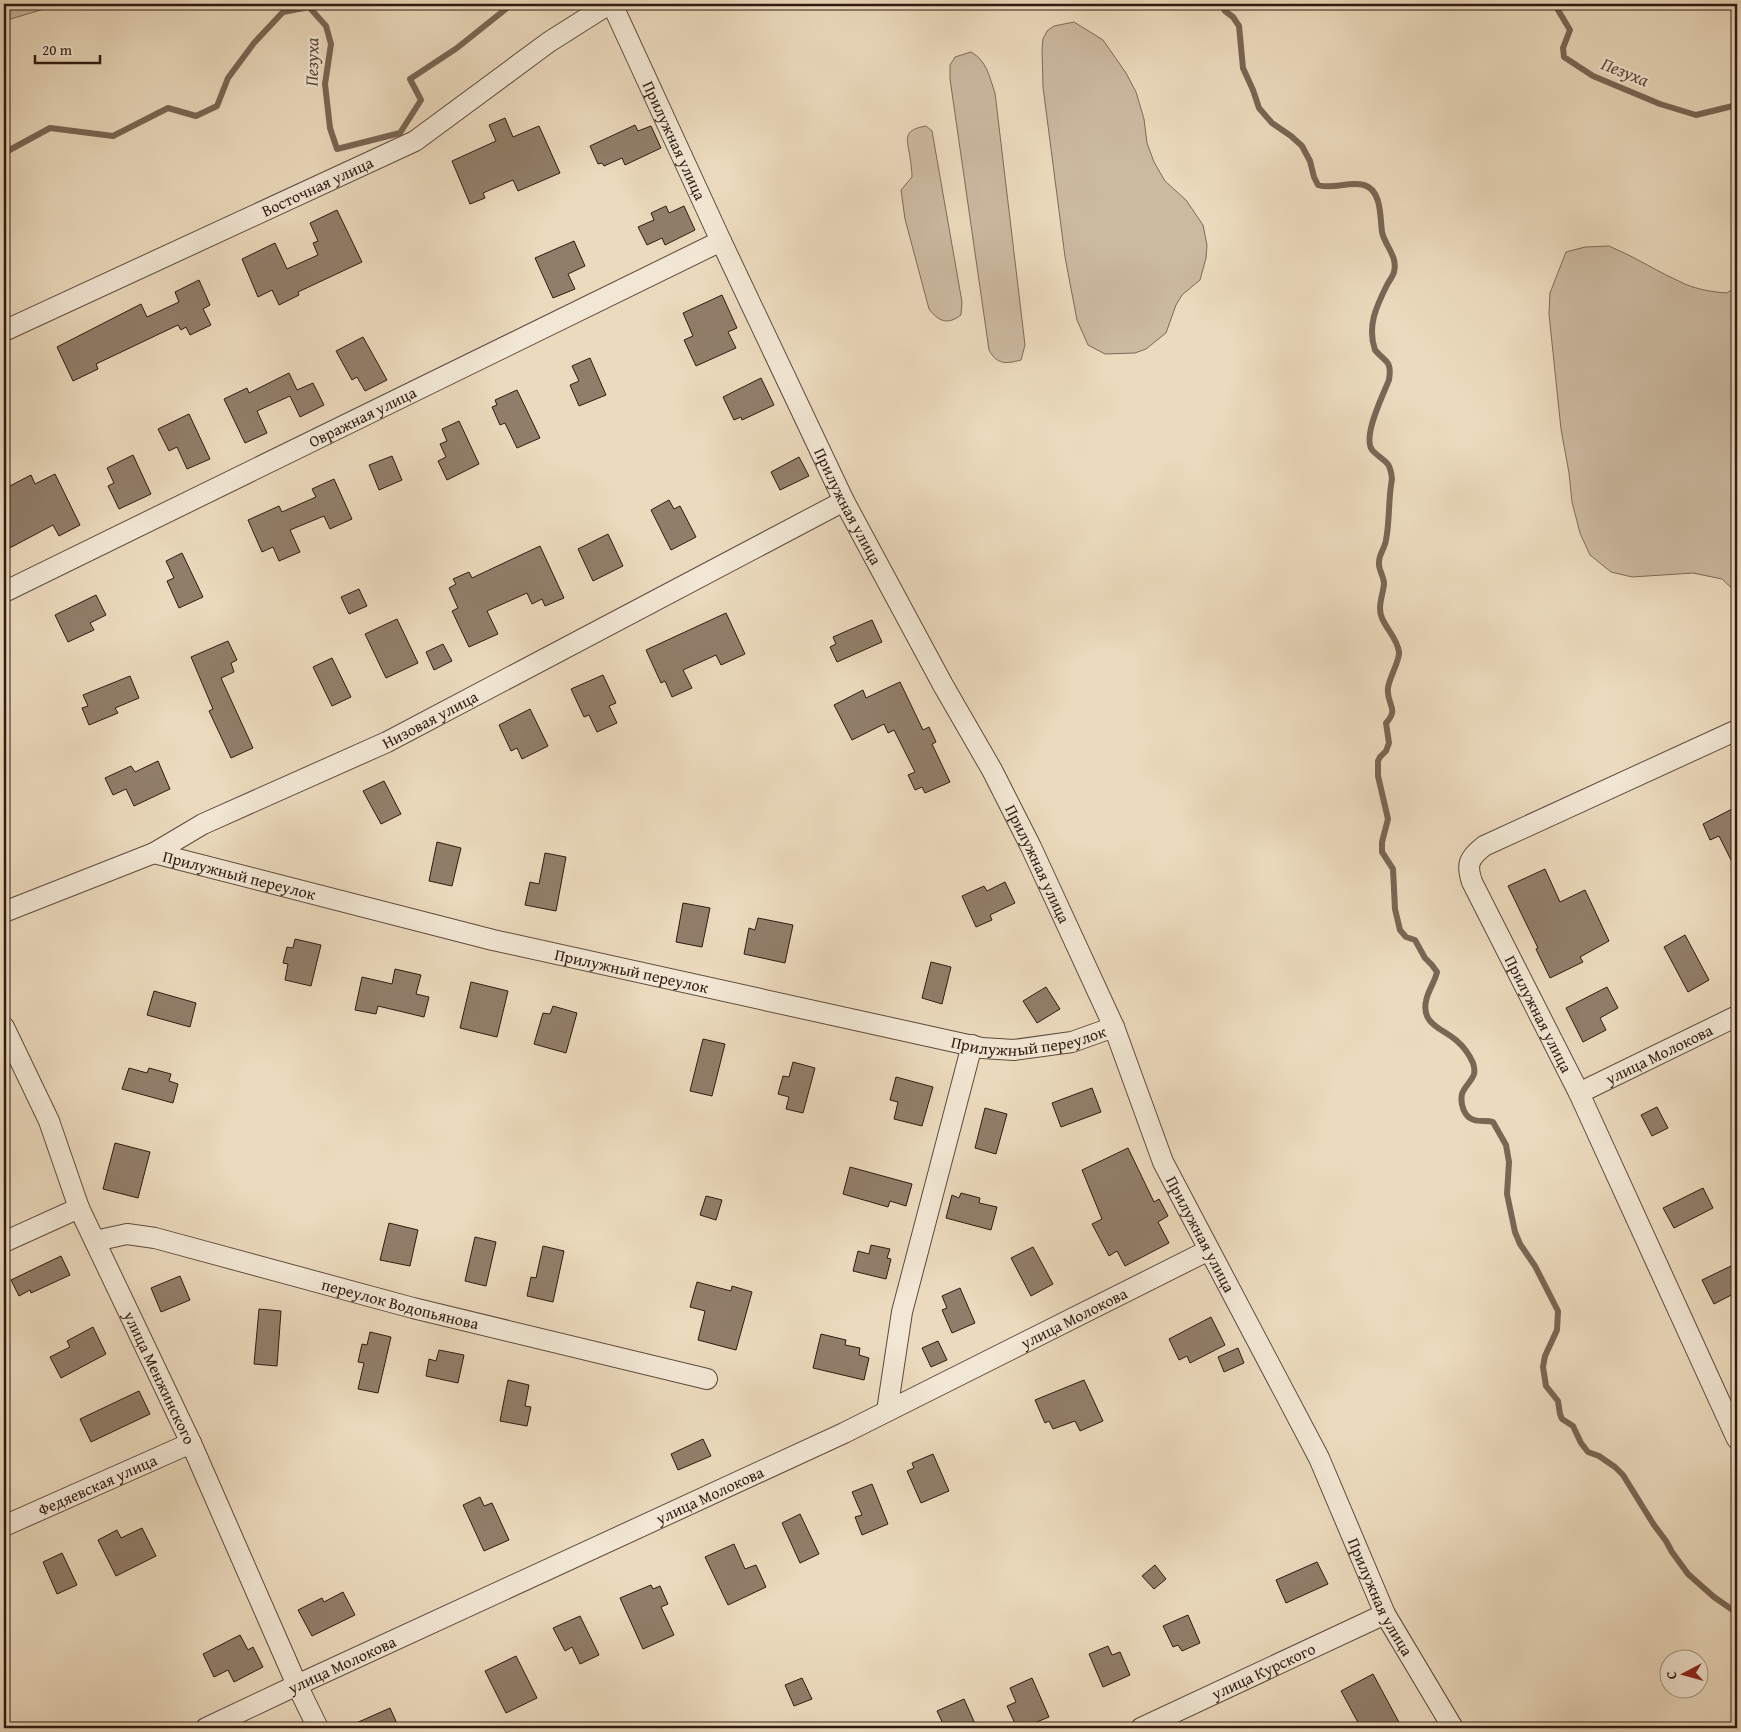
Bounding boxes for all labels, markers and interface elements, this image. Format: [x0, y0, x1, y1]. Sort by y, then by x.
scale bar [35, 32, 100, 64]
water label: Пезуха [298, 37, 325, 87]
text: 20 m [42, 39, 73, 60]
water label: Пезуха [1597, 50, 1654, 93]
street label: Прилужная улица [637, 77, 713, 204]
street label: Восточная улица [257, 150, 377, 222]
street label: Овражная улица [304, 380, 421, 453]
street label: Прилужная улица [808, 443, 888, 570]
street label: Низовая улица [378, 684, 482, 755]
street label: Прилужная улица [999, 800, 1077, 927]
street label: Прилужный переулок [160, 844, 319, 906]
street label: Прилужный переулок [552, 942, 711, 999]
street label: Прилужная улица [1499, 951, 1579, 1077]
street label: улица Молокова [1601, 1018, 1717, 1091]
street label: Прилужный переулок [949, 1019, 1110, 1062]
street label: Прилужная улица [1160, 1171, 1242, 1297]
street label: переулок Водопьянова [319, 1272, 482, 1336]
street label: улица Молокова [1016, 1281, 1132, 1355]
street label: улица Менжинского [117, 1306, 202, 1448]
street label: Федяевская улица [34, 1448, 161, 1522]
street label: улица Молокова [651, 1459, 768, 1531]
street label: Прилужная улица [1342, 1534, 1419, 1661]
street label: улица Молокова [283, 1629, 400, 1700]
street label: улица Курского [1207, 1636, 1319, 1706]
north arrow [1658, 1650, 1708, 1700]
text: С [1661, 1670, 1681, 1680]

